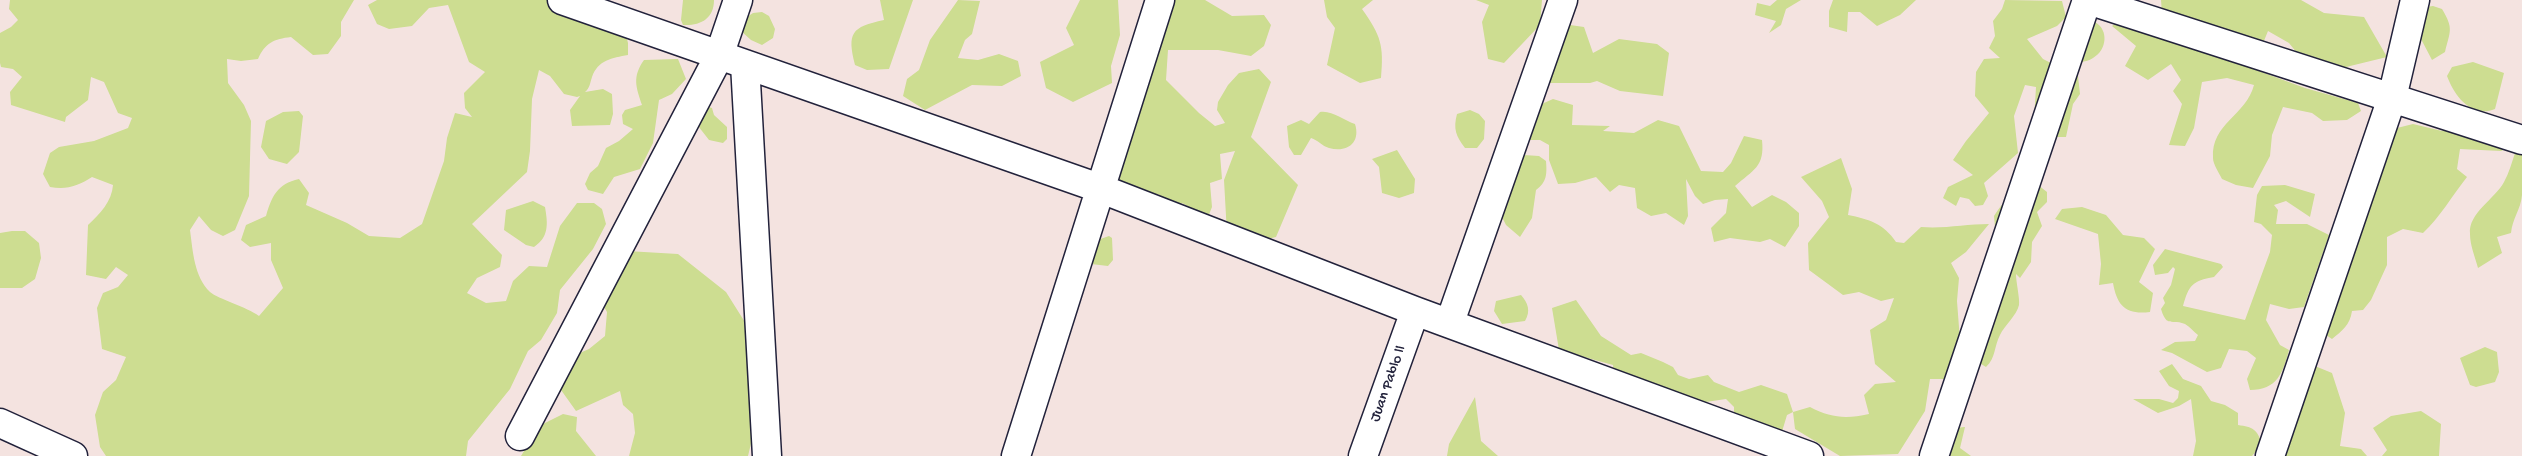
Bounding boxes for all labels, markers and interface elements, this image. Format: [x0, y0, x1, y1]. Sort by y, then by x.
street label: Juan Pablo ll [1367, 343, 1411, 425]

